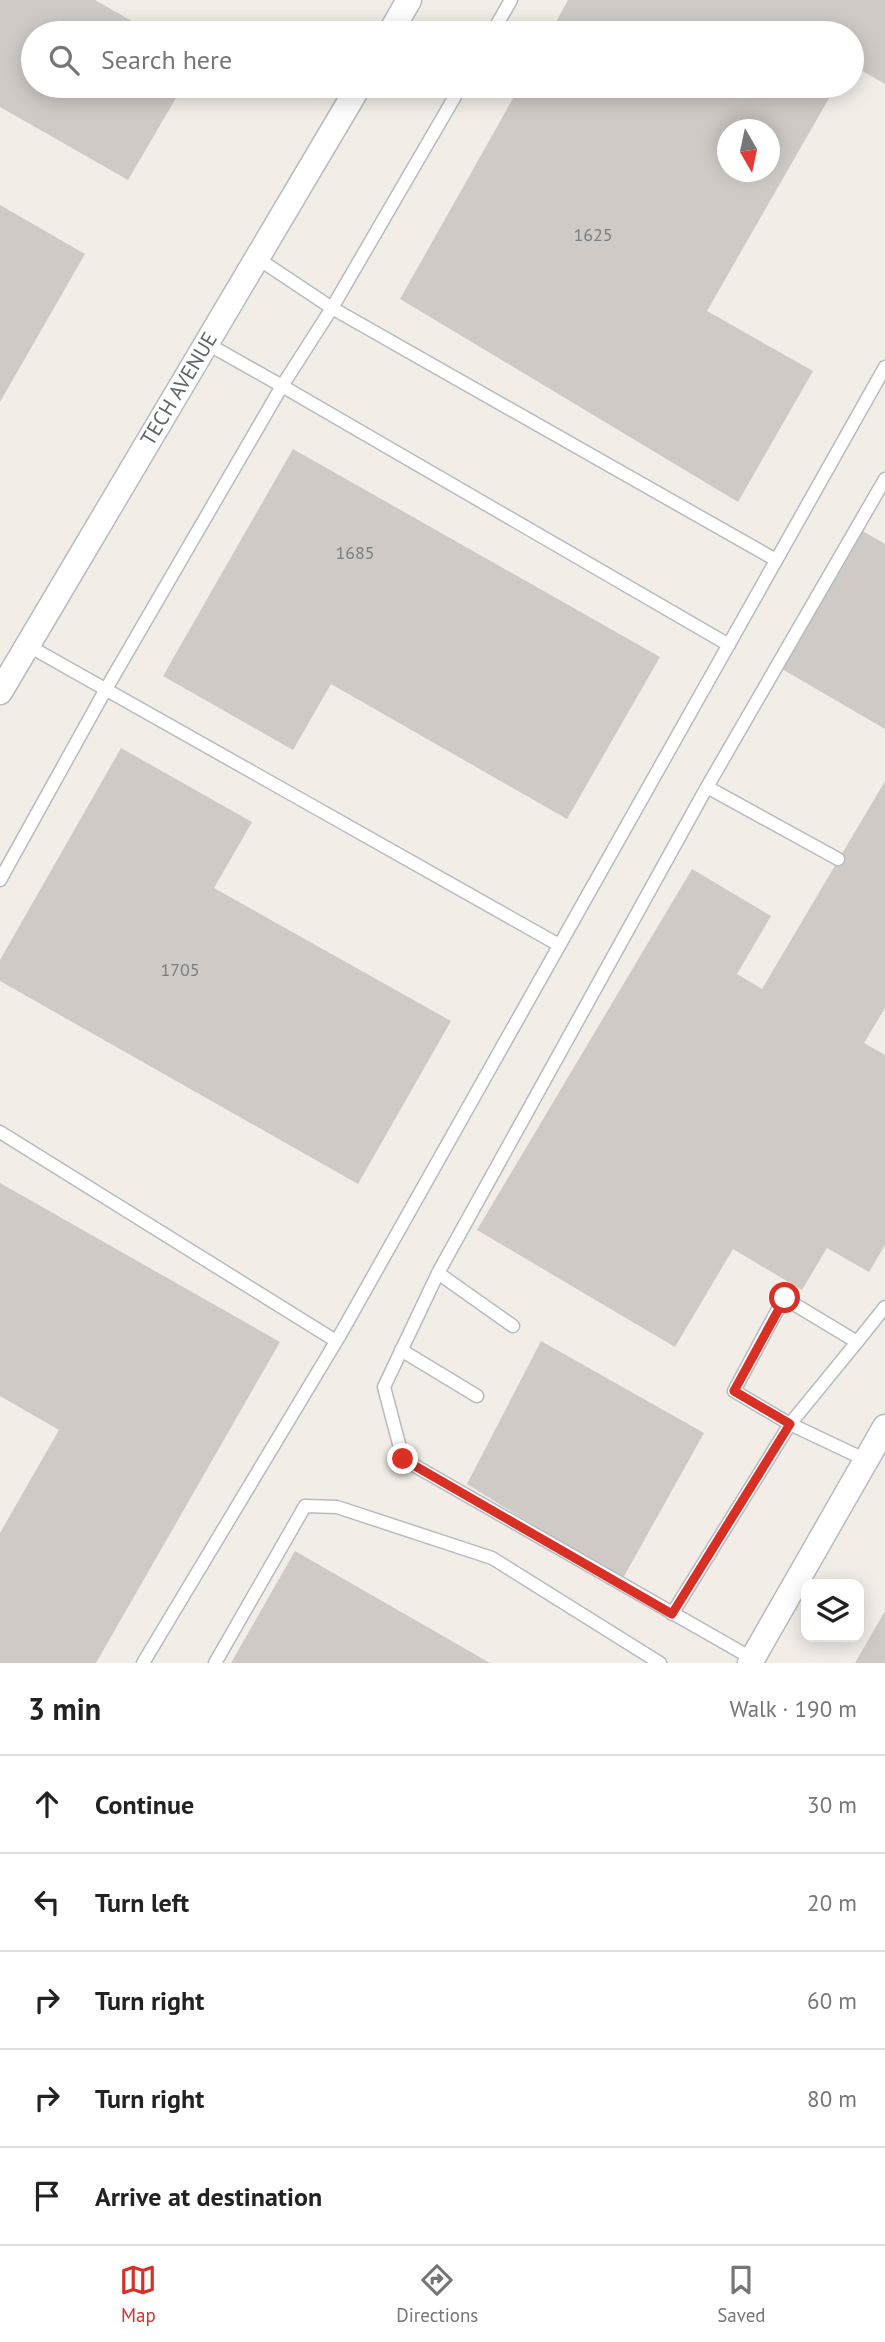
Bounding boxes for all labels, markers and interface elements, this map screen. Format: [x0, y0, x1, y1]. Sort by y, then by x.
search box [21, 21, 864, 98]
icon: search [45, 41, 83, 79]
text: Search here [101, 43, 232, 76]
north arrow [717, 119, 780, 182]
house number: 1625 [573, 223, 613, 246]
street label: TECH AVENUE [134, 327, 223, 450]
house number: 1685 [335, 541, 375, 564]
house number: 1705 [160, 958, 200, 981]
route start [769, 1282, 800, 1313]
route end [387, 1443, 418, 1474]
map controls [801, 1579, 864, 1642]
button: layers [801, 1579, 864, 1642]
text: 3 min [28, 1689, 101, 1728]
text: Walk · 190 m [730, 1694, 857, 1723]
icon: ahead [28, 1785, 66, 1823]
text: Continue [95, 1788, 194, 1821]
text: 30 m [807, 1790, 857, 1819]
icon: left [28, 1883, 66, 1921]
text: Turn left [95, 1886, 189, 1919]
text: 20 m [807, 1888, 857, 1917]
icon: right [28, 1981, 66, 2019]
text: Turn right [95, 1984, 204, 2017]
text: 60 m [807, 1986, 857, 2015]
icon: right [28, 2079, 66, 2117]
text: Turn right [95, 2082, 204, 2115]
text: 80 m [807, 2084, 857, 2113]
icon: arrive [28, 2177, 66, 2215]
text: Arrive at destination [95, 2180, 322, 2213]
tab: Map [119, 2261, 157, 2327]
tab: Directions [396, 2261, 478, 2327]
tab: Saved [717, 2261, 766, 2327]

